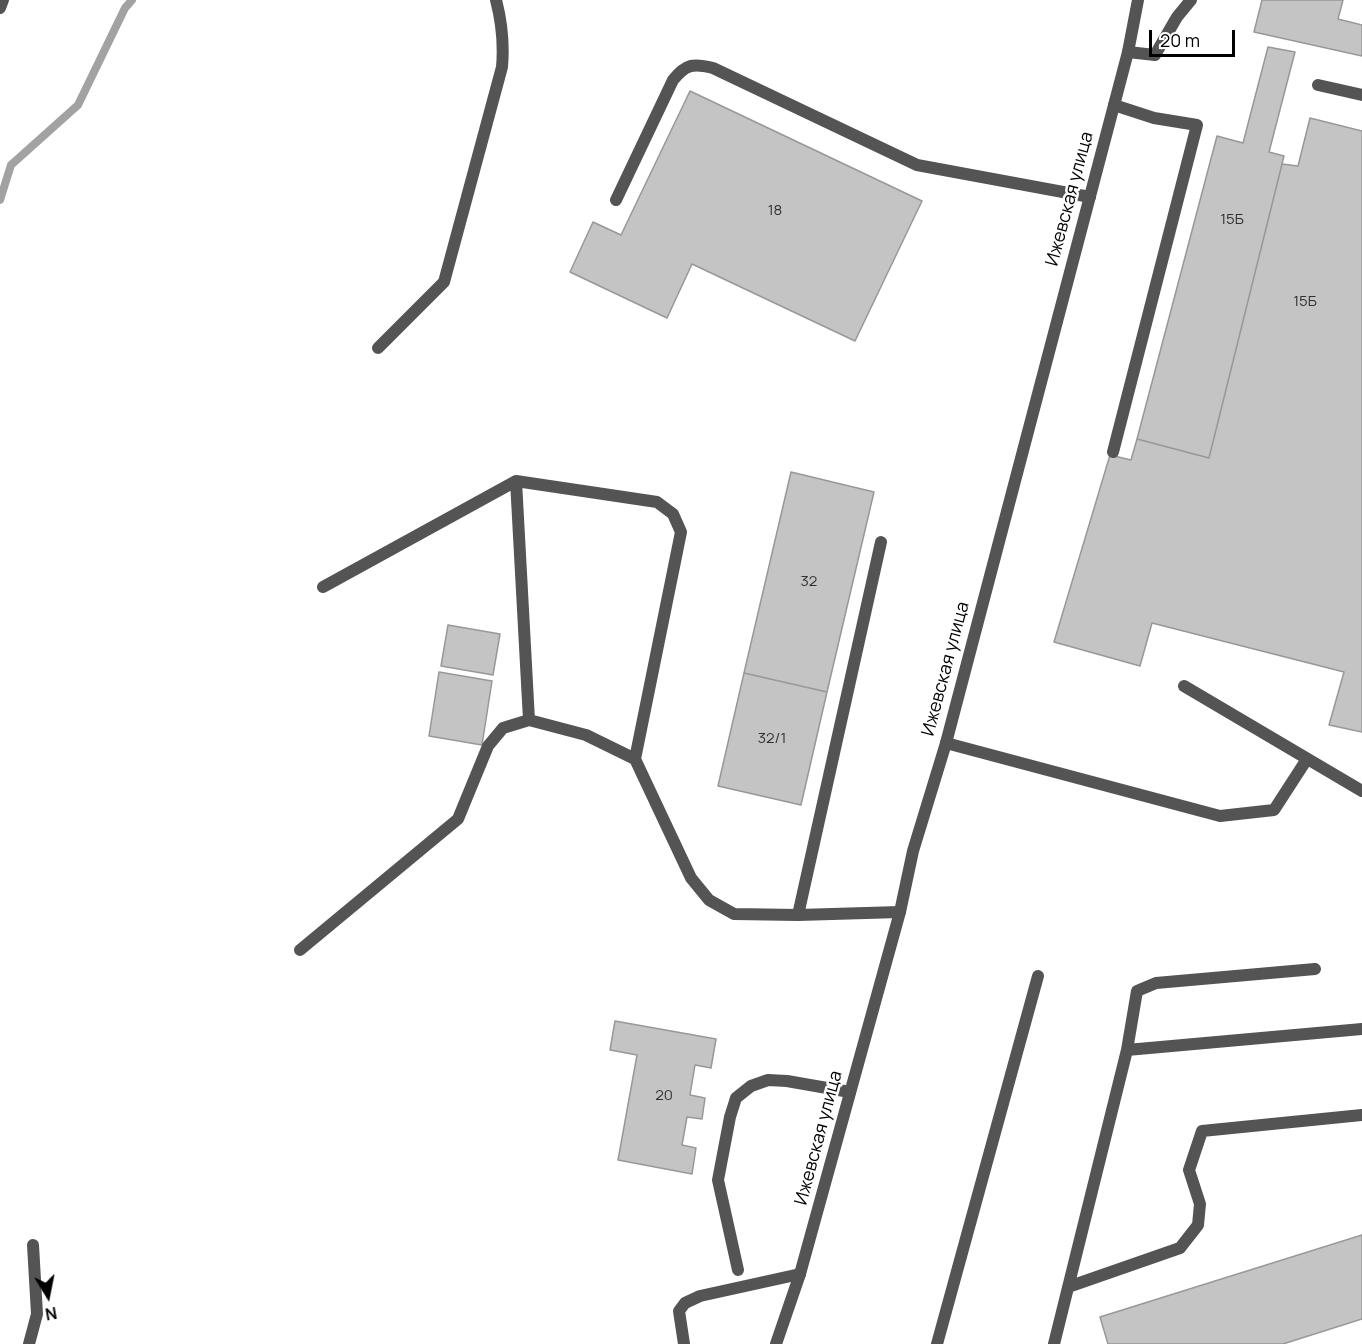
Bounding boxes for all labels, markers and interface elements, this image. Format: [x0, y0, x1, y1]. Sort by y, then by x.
scale bar [1152, 18, 1238, 56]
text: 20 m [1160, 28, 1200, 52]
street label: Ижевская улица [1042, 130, 1098, 268]
house number: 18 [768, 202, 782, 220]
house number: 15Б [1220, 211, 1244, 229]
house number: 15Б [1293, 293, 1317, 311]
house number: 32 [801, 573, 817, 591]
street label: Ижевская улица [918, 600, 974, 738]
house number: 32/1 [758, 730, 786, 748]
street label: Ижевская улица [791, 1069, 847, 1207]
house number: 20 [655, 1087, 673, 1105]
north arrow [18, 1266, 78, 1326]
text: N [44, 1302, 59, 1326]

